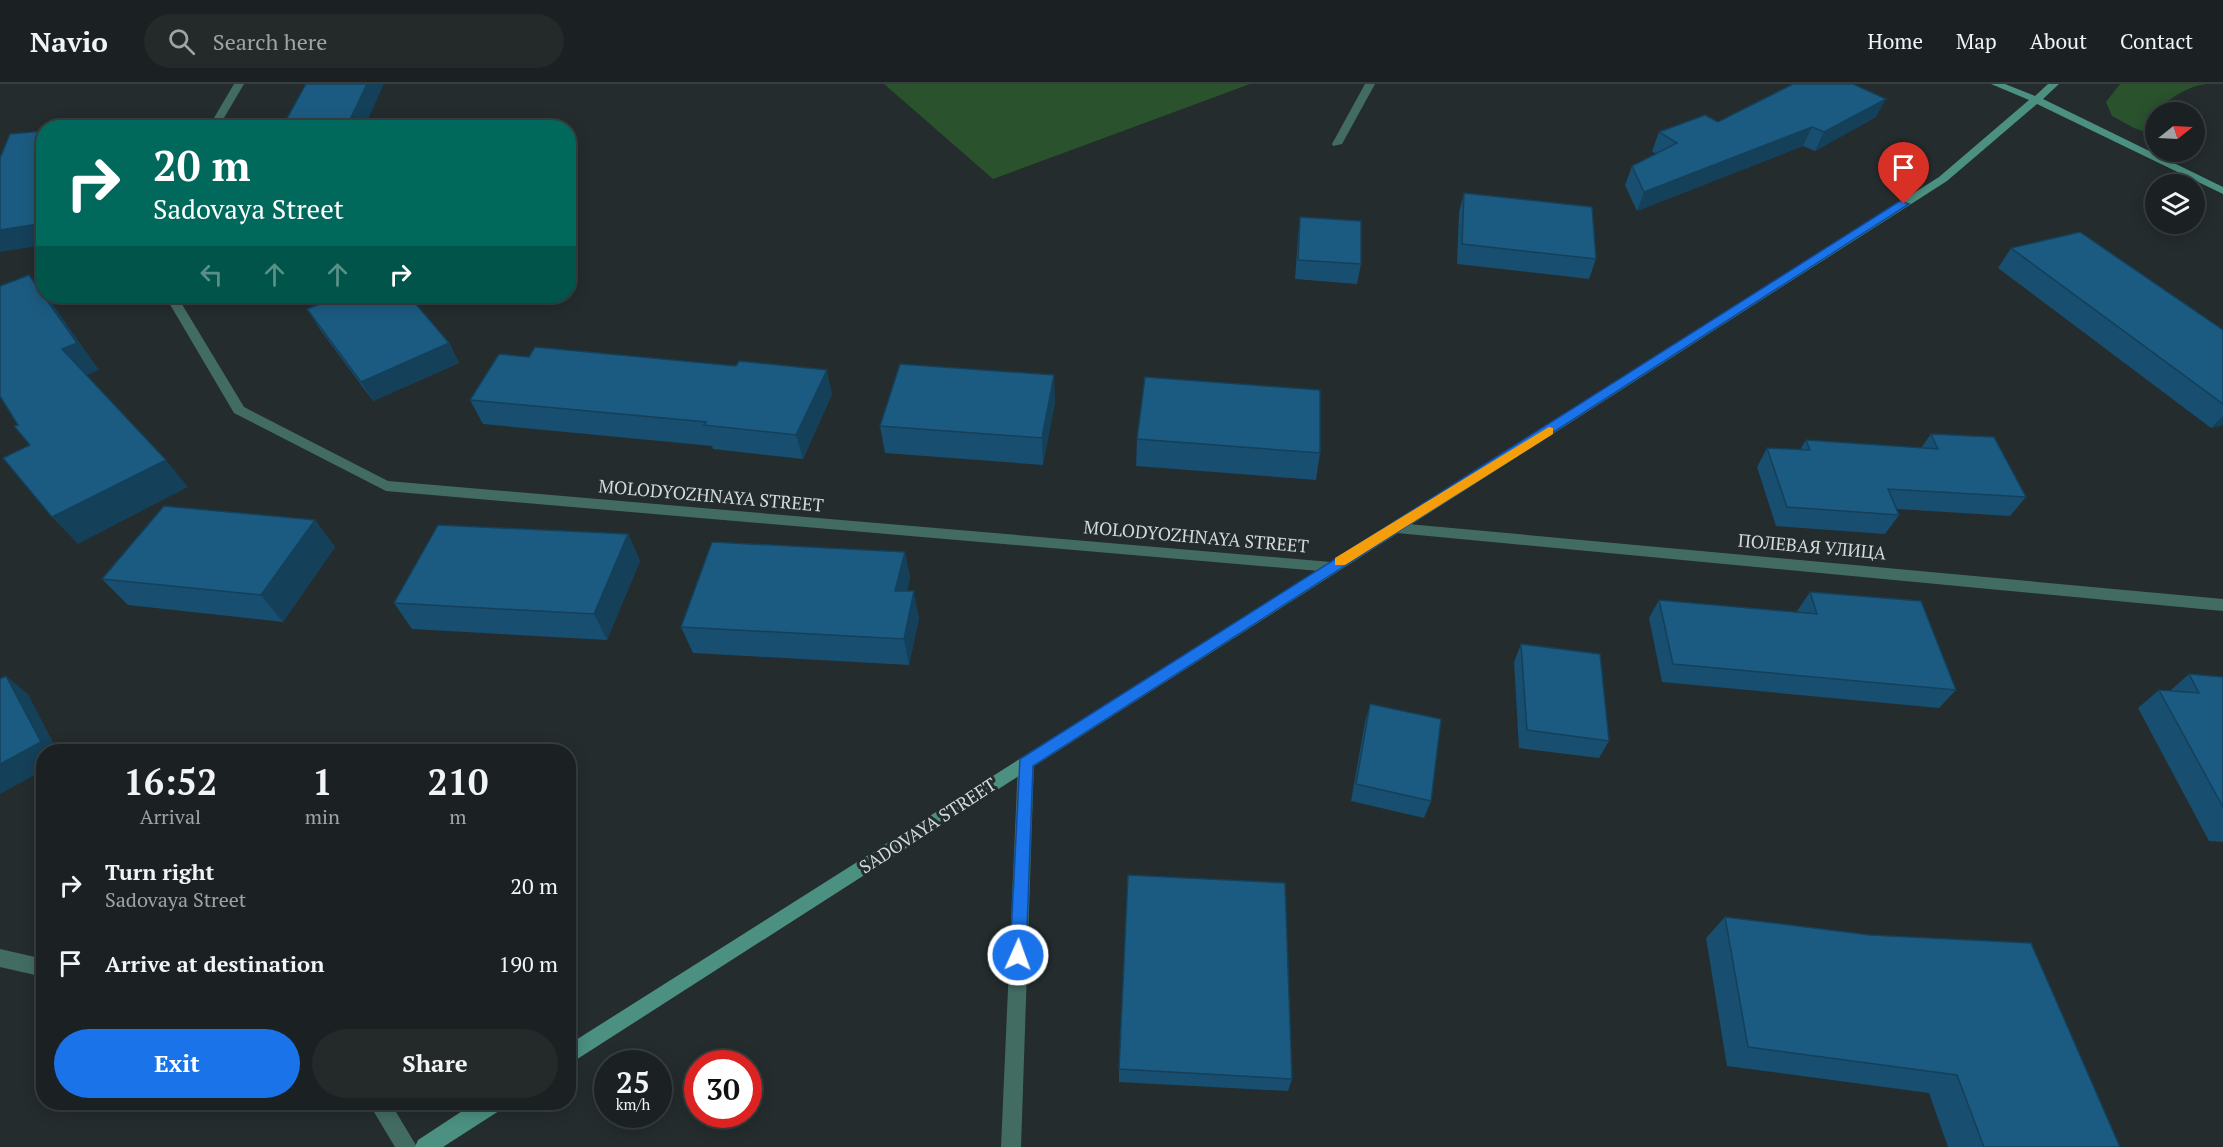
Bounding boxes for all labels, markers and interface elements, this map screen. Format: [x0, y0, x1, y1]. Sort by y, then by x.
search box [144, 14, 564, 68]
text: Navio [30, 23, 108, 60]
icon: search [165, 25, 198, 58]
text: Search here [213, 27, 327, 56]
text: Home [1867, 27, 1923, 55]
text: Map [1956, 27, 1997, 55]
text: About [2030, 27, 2087, 55]
text: Contact [2120, 27, 2193, 55]
north arrow [2145, 102, 2205, 162]
map controls [2145, 102, 2205, 234]
text: 20 m [153, 137, 251, 193]
pin [1878, 142, 1929, 204]
icon: right [54, 144, 132, 222]
icon: arrive [1887, 151, 1920, 184]
button: layers [2145, 174, 2205, 234]
text: Sadovaya Street [153, 191, 344, 227]
icon: left [195, 258, 228, 291]
icon: ahead [258, 258, 291, 291]
icon: ahead [321, 258, 354, 291]
icon: right [384, 258, 417, 291]
street label: MOLODYOZHNAYA STREET [597, 473, 825, 517]
street label: MOLODYOZHNAYA STREET [1082, 514, 1310, 558]
street label: ПОЛЕВАЯ УЛИЦА [1737, 528, 1888, 564]
text: 16:52 [124, 758, 217, 805]
text: 1 [312, 758, 333, 805]
text: 210 [427, 758, 488, 805]
street label: SADOVAYA STREET [854, 772, 1001, 879]
text: Arrival [140, 803, 201, 830]
text: min [305, 803, 340, 830]
text: m [449, 803, 467, 830]
text: Turn right [105, 857, 214, 886]
icon: right [54, 869, 87, 902]
text: 20 m [510, 871, 558, 900]
text: Sadovaya Street [105, 886, 246, 913]
position arrow [986, 923, 1050, 987]
icon: arrive [54, 947, 87, 980]
text: Arrive at destination [105, 949, 324, 978]
text: 190 m [498, 949, 558, 978]
button: Exit [54, 1029, 300, 1098]
button: Share [312, 1029, 558, 1098]
speed limit sign: 30 [684, 1050, 762, 1128]
text: 25 [616, 1062, 650, 1102]
text: km/h [616, 1094, 650, 1114]

